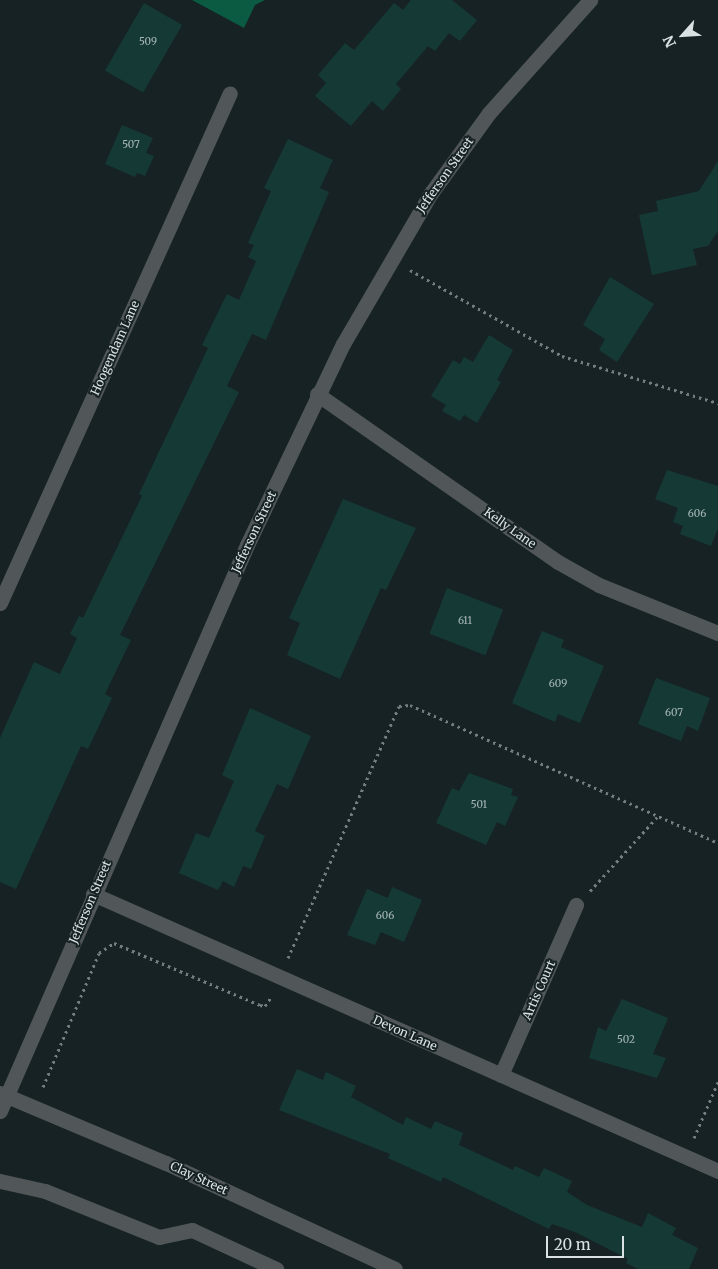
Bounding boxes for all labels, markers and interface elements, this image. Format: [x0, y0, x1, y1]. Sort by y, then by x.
north arrow [658, 10, 708, 60]
text: N [659, 33, 680, 50]
house number: 509 [139, 36, 157, 48]
street label: Jefferson Street [414, 134, 476, 216]
house number: 507 [122, 139, 140, 151]
street label: Hoogendam Lane [88, 298, 142, 398]
street label: Jefferson Street [229, 489, 279, 575]
street label: Kelly Lane [481, 505, 539, 551]
house number: 606 [688, 508, 706, 520]
house number: 611 [458, 615, 472, 627]
house number: 609 [549, 678, 567, 690]
house number: 607 [665, 707, 683, 719]
house number: 501 [471, 799, 487, 811]
street label: Jefferson Street [66, 858, 114, 946]
house number: 606 [376, 910, 394, 922]
street label: Artis Court [519, 958, 559, 1022]
street label: Devon Lane [371, 1012, 439, 1054]
house number: 502 [617, 1034, 635, 1046]
street label: Clay Street [168, 1158, 230, 1198]
scale bar [548, 1226, 626, 1258]
text: 20 m [554, 1235, 591, 1254]

